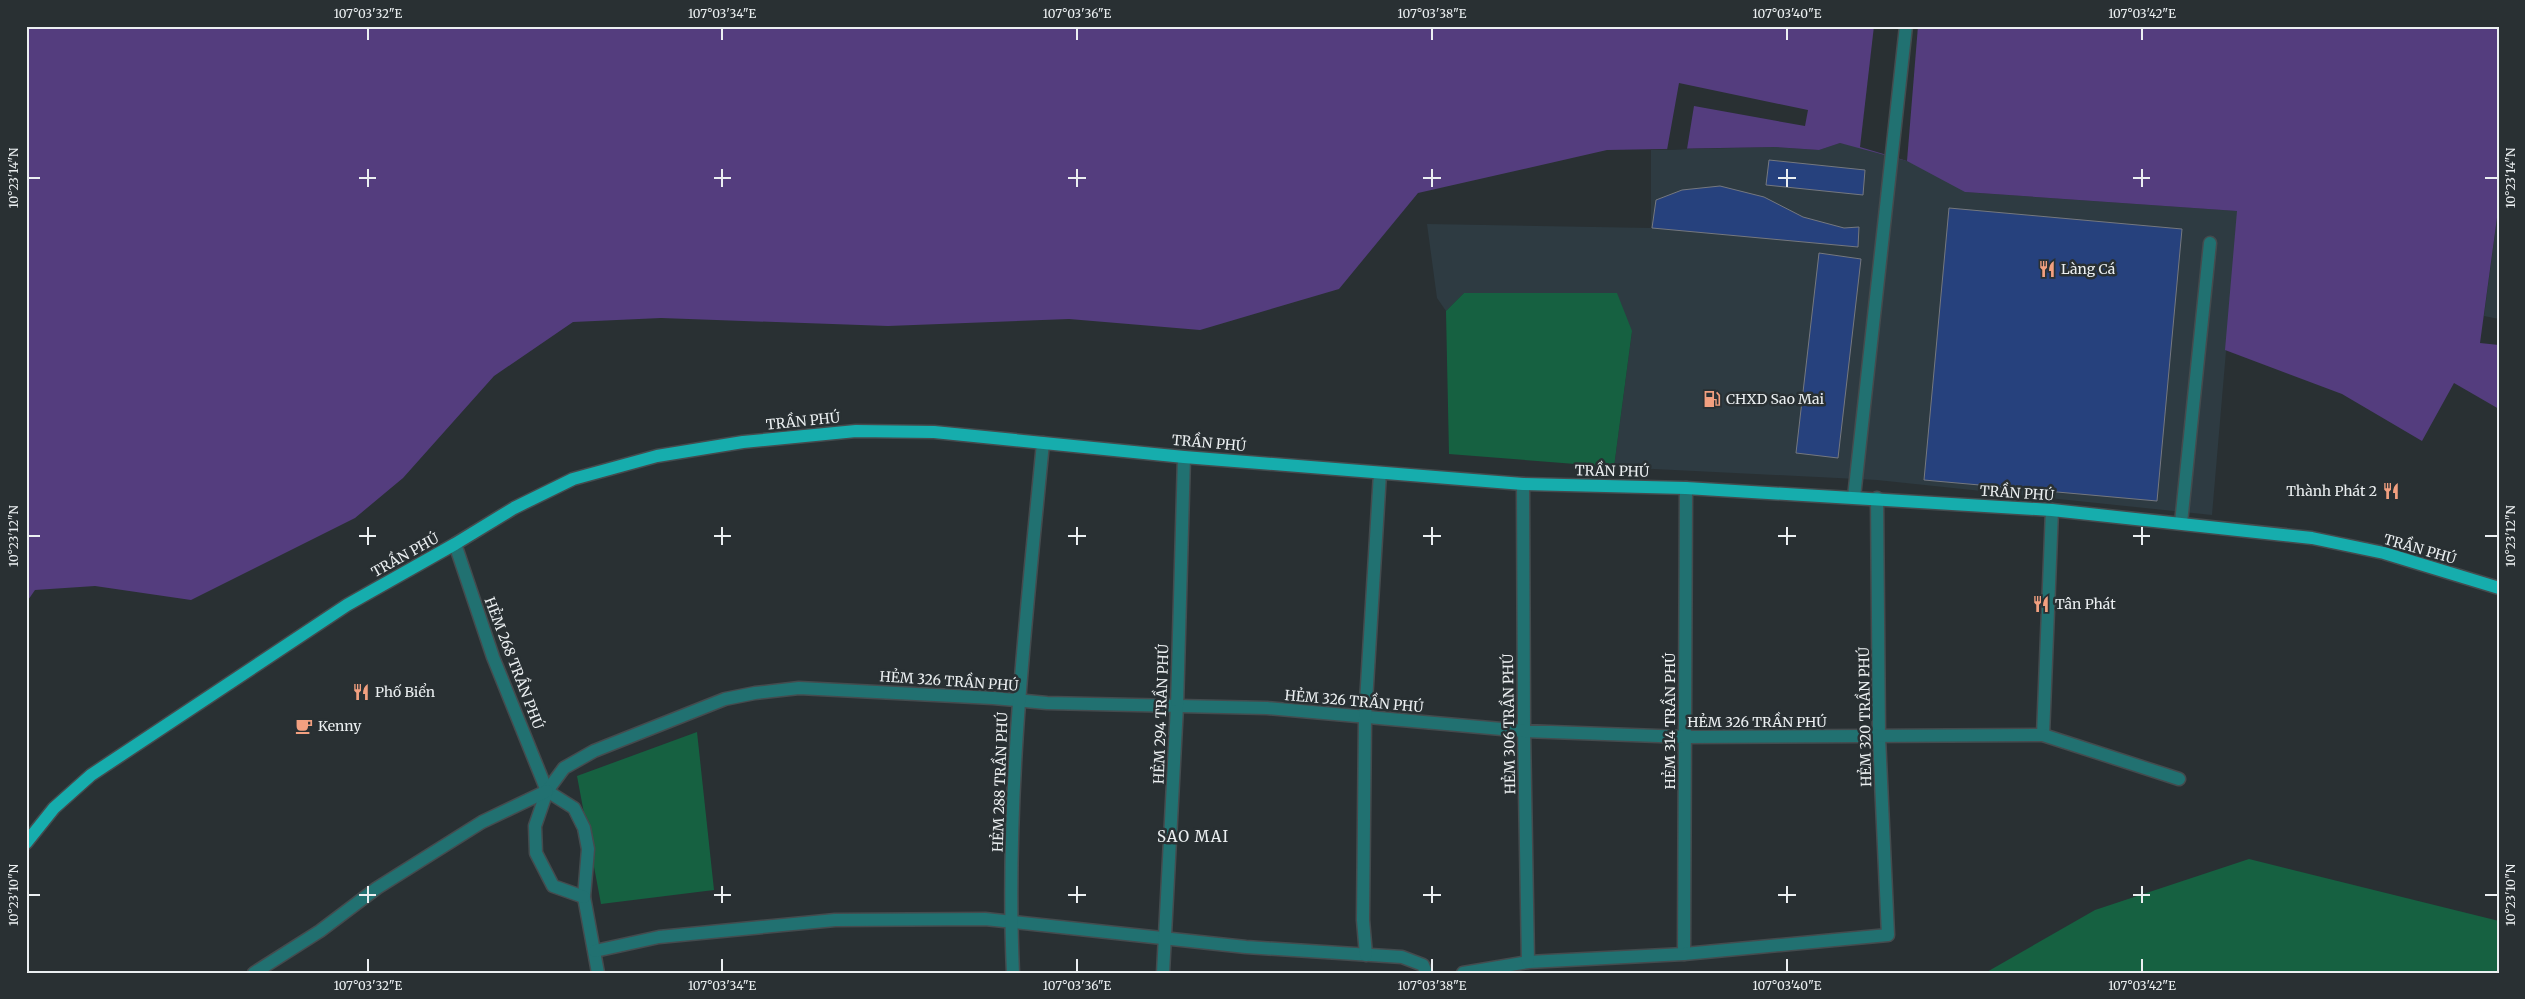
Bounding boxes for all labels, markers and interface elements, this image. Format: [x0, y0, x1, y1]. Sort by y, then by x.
text: 107°03'32"E [334, 6, 403, 21]
text: 107°03'34"E [688, 6, 756, 21]
text: 107°03'36"E [1043, 6, 1112, 21]
text: 107°03'38"E [1398, 6, 1467, 21]
text: 107°03'40"E [1753, 6, 1822, 21]
text: 107°03'42"E [2108, 6, 2176, 21]
text: 10°23'14"N [6, 147, 21, 208]
text: 10°23'14"N [2503, 147, 2518, 208]
restaurant icon: Làng Cá [2037, 259, 2057, 279]
place label: Làng Cá [2061, 260, 2116, 278]
fuel station icon: CHXD Sao Mai [1702, 389, 1722, 409]
place label: CHXD Sao Mai [1726, 390, 1825, 408]
street label: TRẦN PHÚ [765, 406, 842, 434]
street label: TRẦN PHÚ [1171, 429, 1248, 455]
street label: TRẦN PHÚ [1575, 459, 1650, 481]
street label: TRẦN PHÚ [1979, 479, 2056, 505]
restaurant icon: Thành Phát 2 [2381, 481, 2401, 501]
place label: Thành Phát 2 [2286, 482, 2377, 500]
text: 10°23'12"N [6, 504, 21, 567]
text: 10°23'12"N [2503, 504, 2518, 567]
street label: TRẦN PHÚ [367, 527, 442, 581]
street label: TRẦN PHÚ [2382, 528, 2459, 568]
street label: HẺM 268 TRẦN PHÚ [481, 594, 550, 732]
restaurant icon: Tân Phát [2031, 594, 2051, 614]
place label: Tân Phát [2055, 595, 2116, 613]
street label: HẺM 294 TRẦN PHÚ [1148, 643, 1172, 784]
street label: HẺM 320 TRẦN PHÚ [1853, 646, 1875, 787]
street label: HẺM 314 TRẦN PHÚ [1659, 652, 1679, 789]
street label: HẺM 306 TRẦN PHÚ [1497, 653, 1519, 794]
street label: HẺM 326 TRẦN PHÚ [879, 665, 1020, 695]
restaurant icon: Phố Biển [351, 682, 371, 702]
place label: Phố Biển [375, 683, 435, 701]
street label: HẺM 326 TRẦN PHÚ [1284, 684, 1425, 716]
street label: HẺM 288 TRẦN PHÚ [987, 711, 1011, 852]
street label: HẺM 326 TRẦN PHÚ [1687, 711, 1827, 731]
cafe icon: Kenny [294, 716, 314, 736]
place label: Kenny [318, 717, 362, 735]
district label: SAO MAI [1157, 827, 1229, 846]
text: 10°23'10"N [6, 863, 21, 926]
text: 10°23'10"N [2503, 863, 2518, 926]
text: 107°03'32"E [334, 978, 403, 993]
text: 107°03'34"E [688, 978, 756, 993]
text: 107°03'36"E [1043, 978, 1112, 993]
text: 107°03'38"E [1398, 978, 1467, 993]
text: 107°03'40"E [1753, 978, 1822, 993]
text: 107°03'42"E [2108, 978, 2176, 993]

